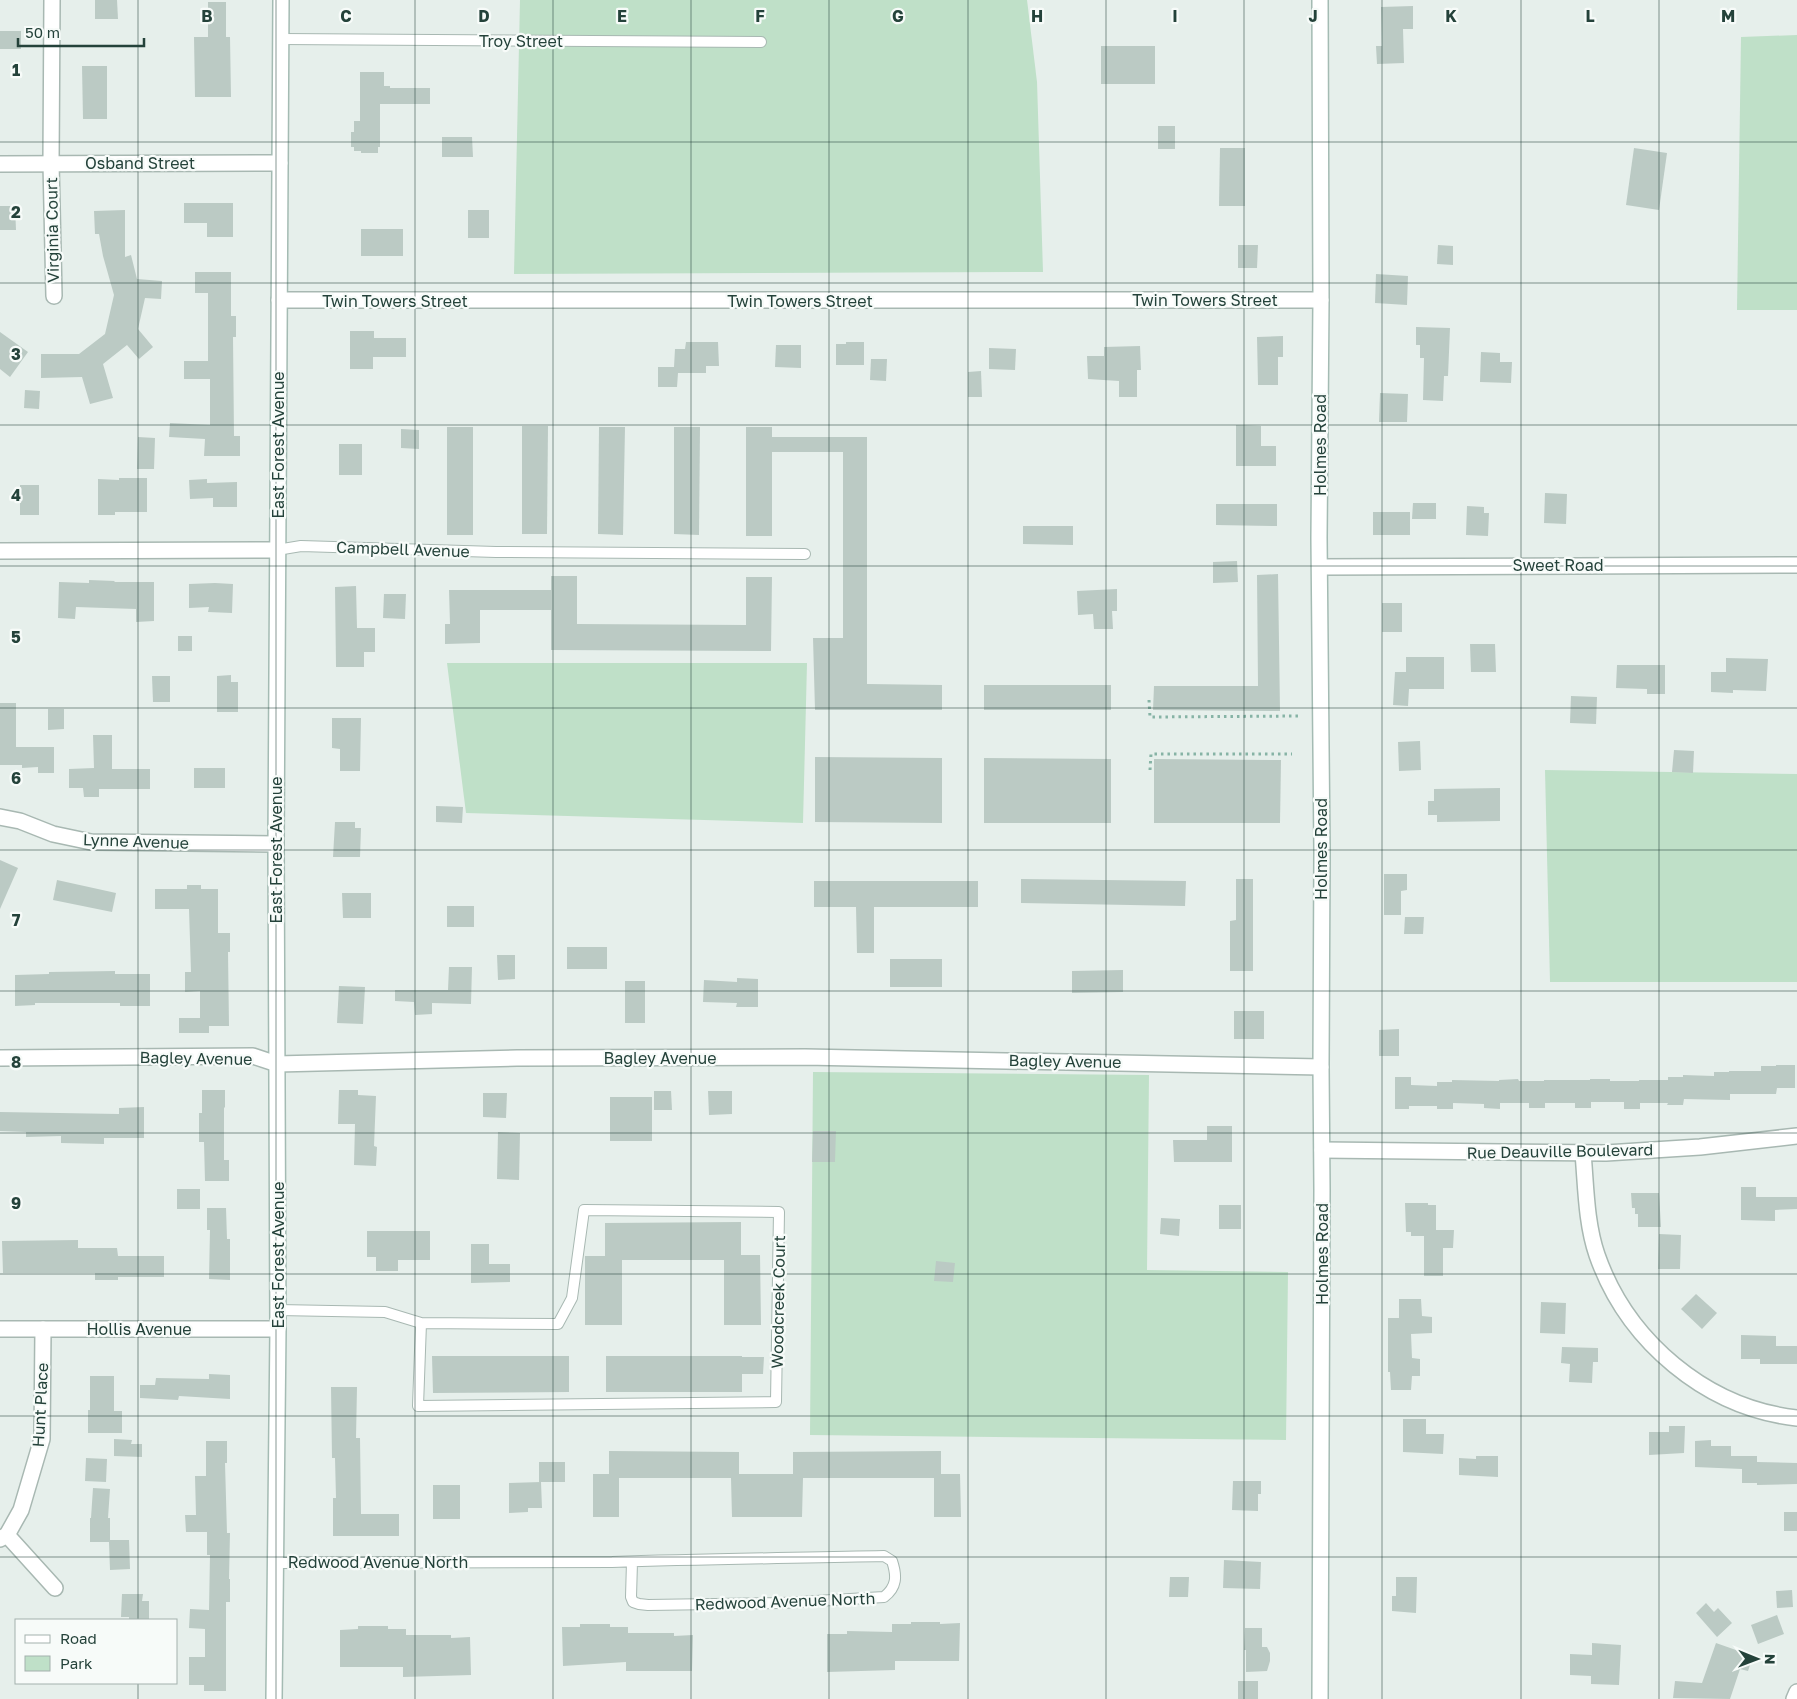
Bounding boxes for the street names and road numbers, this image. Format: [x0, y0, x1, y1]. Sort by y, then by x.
street label: Troy Street [479, 31, 563, 51]
street label: Osband Street [85, 153, 195, 173]
street label: Virginia Court [41, 177, 63, 283]
street label: Twin Towers Street [1132, 290, 1278, 310]
street label: Twin Towers Street [322, 291, 468, 311]
street label: Twin Towers Street [727, 291, 873, 311]
street label: East Forest Avenue [268, 371, 288, 519]
street label: Holmes Road [1310, 394, 1330, 496]
street label: Campbell Avenue [336, 537, 470, 561]
street label: Sweet Road [1512, 555, 1604, 575]
street label: East Forest Avenue [266, 776, 286, 924]
street label: Holmes Road [1311, 798, 1331, 900]
street label: Lynne Avenue [83, 829, 189, 853]
street label: Bagley Avenue [139, 1047, 253, 1069]
street label: Bagley Avenue [604, 1048, 716, 1068]
street label: Bagley Avenue [1008, 1050, 1122, 1072]
street label: Rue Deauville Boulevard [1466, 1139, 1654, 1163]
street label: East Forest Avenue [268, 1181, 288, 1329]
street label: Holmes Road [1312, 1203, 1332, 1305]
street label: Woodcreek Court [767, 1235, 789, 1369]
street label: Hollis Avenue [86, 1319, 192, 1339]
street label: Hunt Place [28, 1362, 52, 1448]
street label: Redwood Avenue North [288, 1552, 468, 1572]
street label: Redwood Avenue North [694, 1588, 876, 1614]

